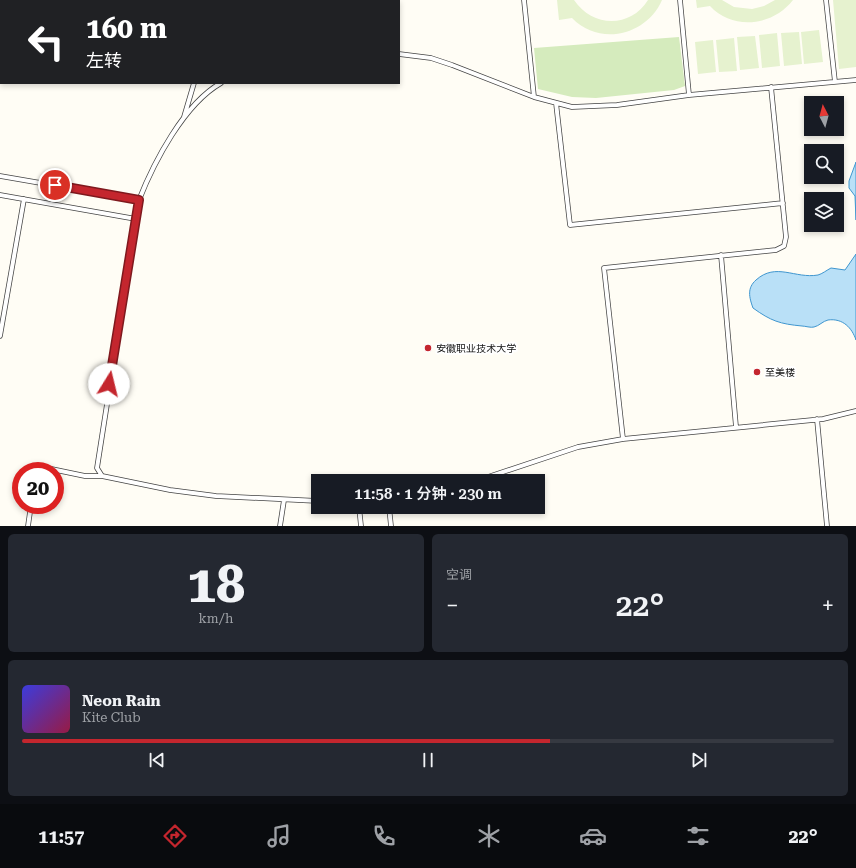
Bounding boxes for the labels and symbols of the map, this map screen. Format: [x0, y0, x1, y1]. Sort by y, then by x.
north arrow [804, 96, 844, 136]
pin [38, 168, 72, 202]
marker: 安徽职业技术大学 [423, 343, 433, 353]
place label: 安徽职业技术大学 [436, 343, 516, 354]
position arrow [88, 363, 130, 405]
marker: 至美楼 [752, 367, 762, 377]
place label: 至美楼 [765, 367, 795, 378]
speed limit sign: 20 [12, 462, 64, 514]

